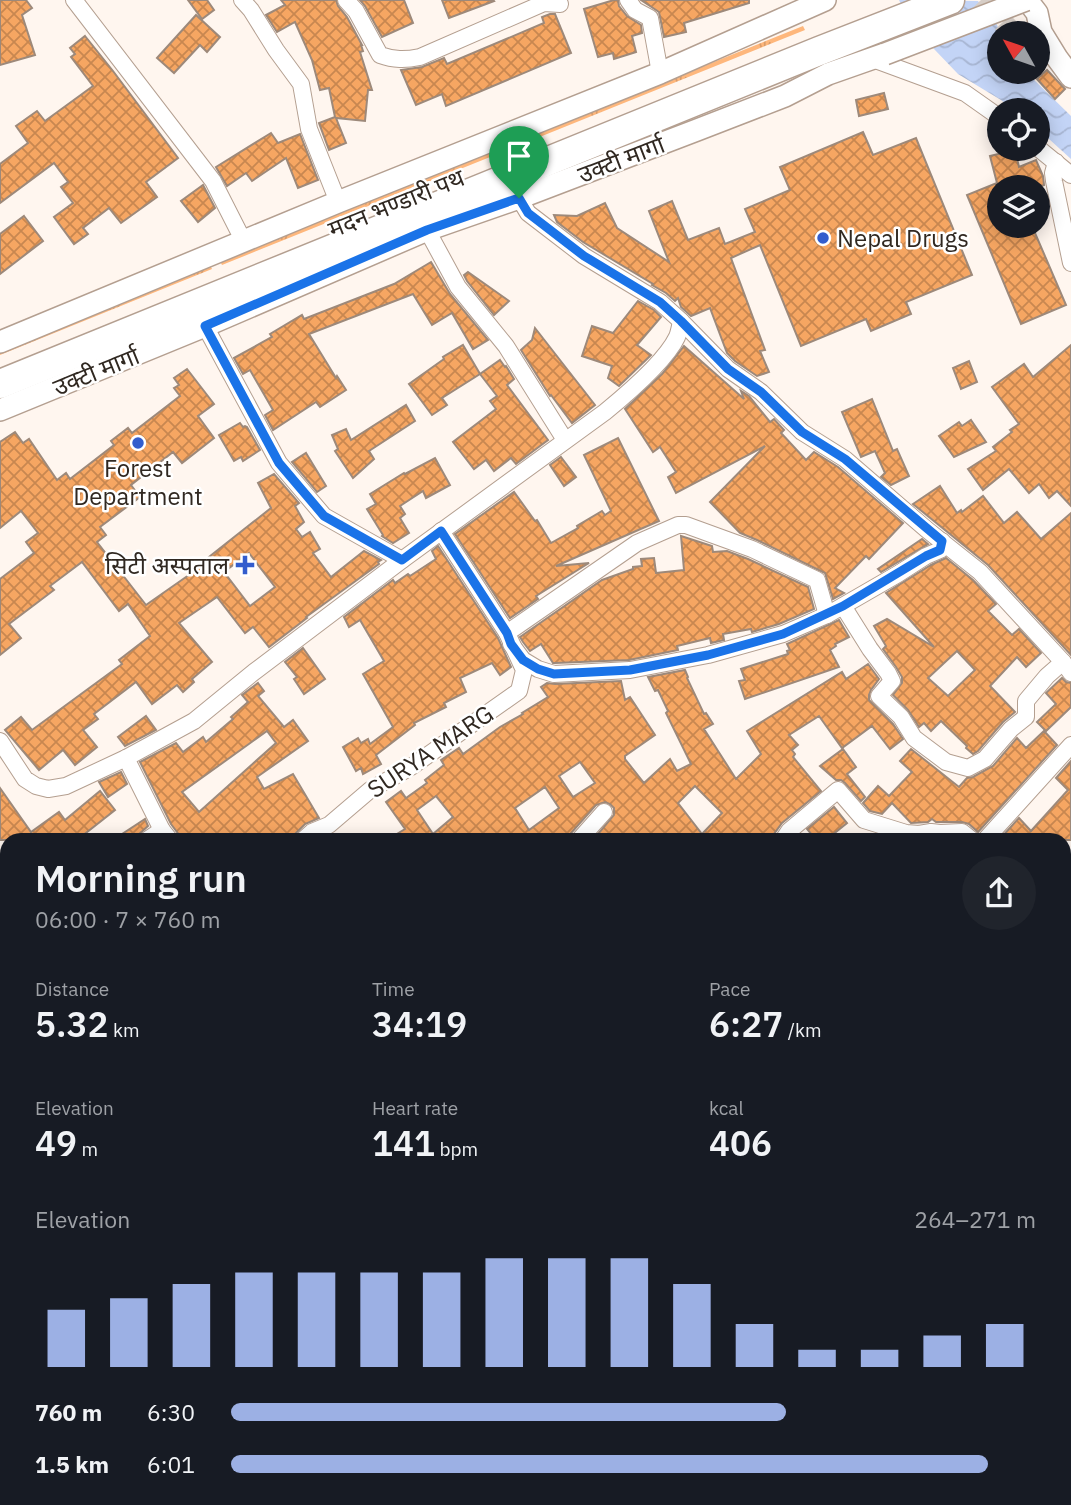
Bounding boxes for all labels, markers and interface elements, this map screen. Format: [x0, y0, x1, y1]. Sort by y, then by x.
north arrow [987, 21, 1050, 84]
map controls [987, 21, 1050, 238]
button: locate [987, 98, 1050, 161]
pin [489, 126, 549, 198]
street label: उक्टी मार्गा [573, 127, 670, 190]
icon: arrive [500, 137, 538, 175]
street label: मदन भण्डारी पथ [323, 161, 469, 245]
button: layers [987, 175, 1050, 238]
place label: Nepal Drugs [837, 222, 969, 254]
marker: Nepal Drugs [815, 230, 831, 246]
street label: उक्टी मार्गा [48, 339, 145, 403]
marker: Forest Department [130, 435, 146, 451]
place label: Forest Department [73, 452, 203, 512]
place label: सिटी अस्पताल [105, 549, 230, 581]
marker: सिटी अस्पताल [235, 555, 255, 575]
street label: SURYA MARG [361, 697, 499, 805]
text: Morning run [35, 853, 247, 902]
button: share [962, 856, 1036, 930]
text: 06:00 · 7 × 760 m [35, 904, 221, 934]
text: Distance [35, 977, 109, 1001]
text: Time [372, 977, 415, 1001]
text: Pace [709, 977, 750, 1001]
text: 5.32 [35, 1001, 108, 1047]
text: 34:19 [372, 1001, 467, 1047]
text: 6:27 [709, 1001, 783, 1047]
text: km [108, 1018, 140, 1042]
text: /km [783, 1018, 822, 1042]
text: Elevation [35, 1096, 114, 1120]
text: Heart rate [372, 1096, 458, 1120]
text: kcal [709, 1096, 744, 1120]
text: 49 [35, 1120, 77, 1166]
text: 141 [372, 1120, 435, 1166]
text: 406 [709, 1120, 772, 1166]
text: m [77, 1137, 98, 1161]
text: bpm [435, 1137, 478, 1161]
text: Elevation [35, 1204, 130, 1234]
text: 264–271 m [914, 1204, 1036, 1234]
text: 760 m [35, 1397, 102, 1427]
text: 6:30 [147, 1397, 195, 1427]
text: 1.5 km [35, 1449, 109, 1479]
text: 6:01 [147, 1449, 195, 1479]

